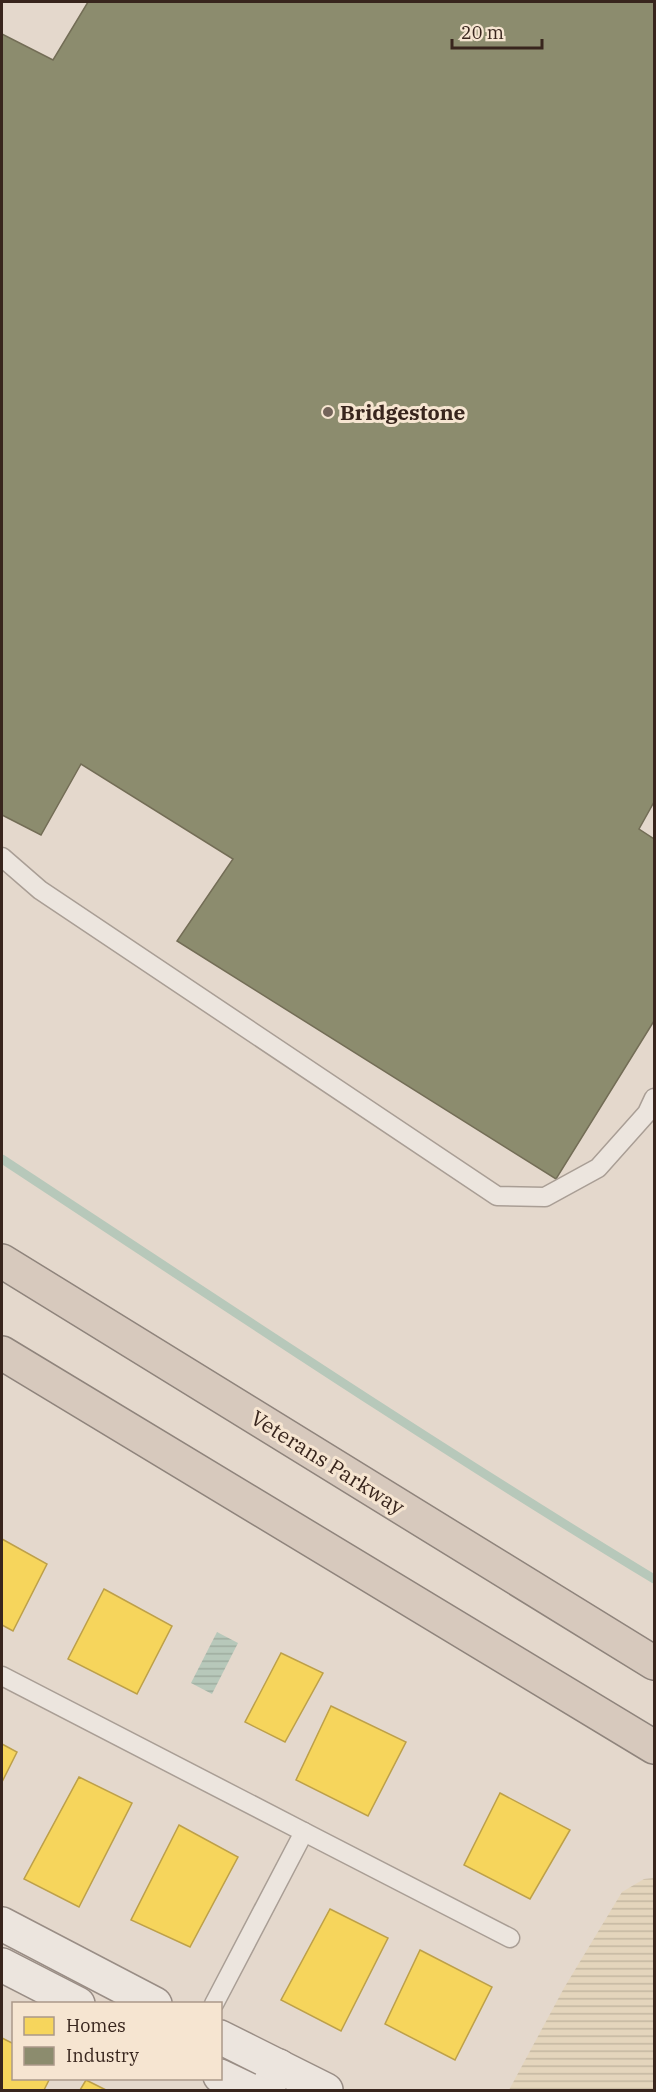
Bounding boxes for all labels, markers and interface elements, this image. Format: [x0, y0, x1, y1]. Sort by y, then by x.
scale bar [452, 12, 542, 50]
text: 20 m [461, 21, 504, 44]
place label: Bridgestone [340, 398, 466, 426]
marker: Bridgestone [321, 405, 335, 419]
street label: Veterans Parkway [246, 1403, 411, 1521]
legend [12, 2002, 222, 2080]
text: Homes [66, 2014, 126, 2037]
text: Industry [66, 2044, 139, 2067]

